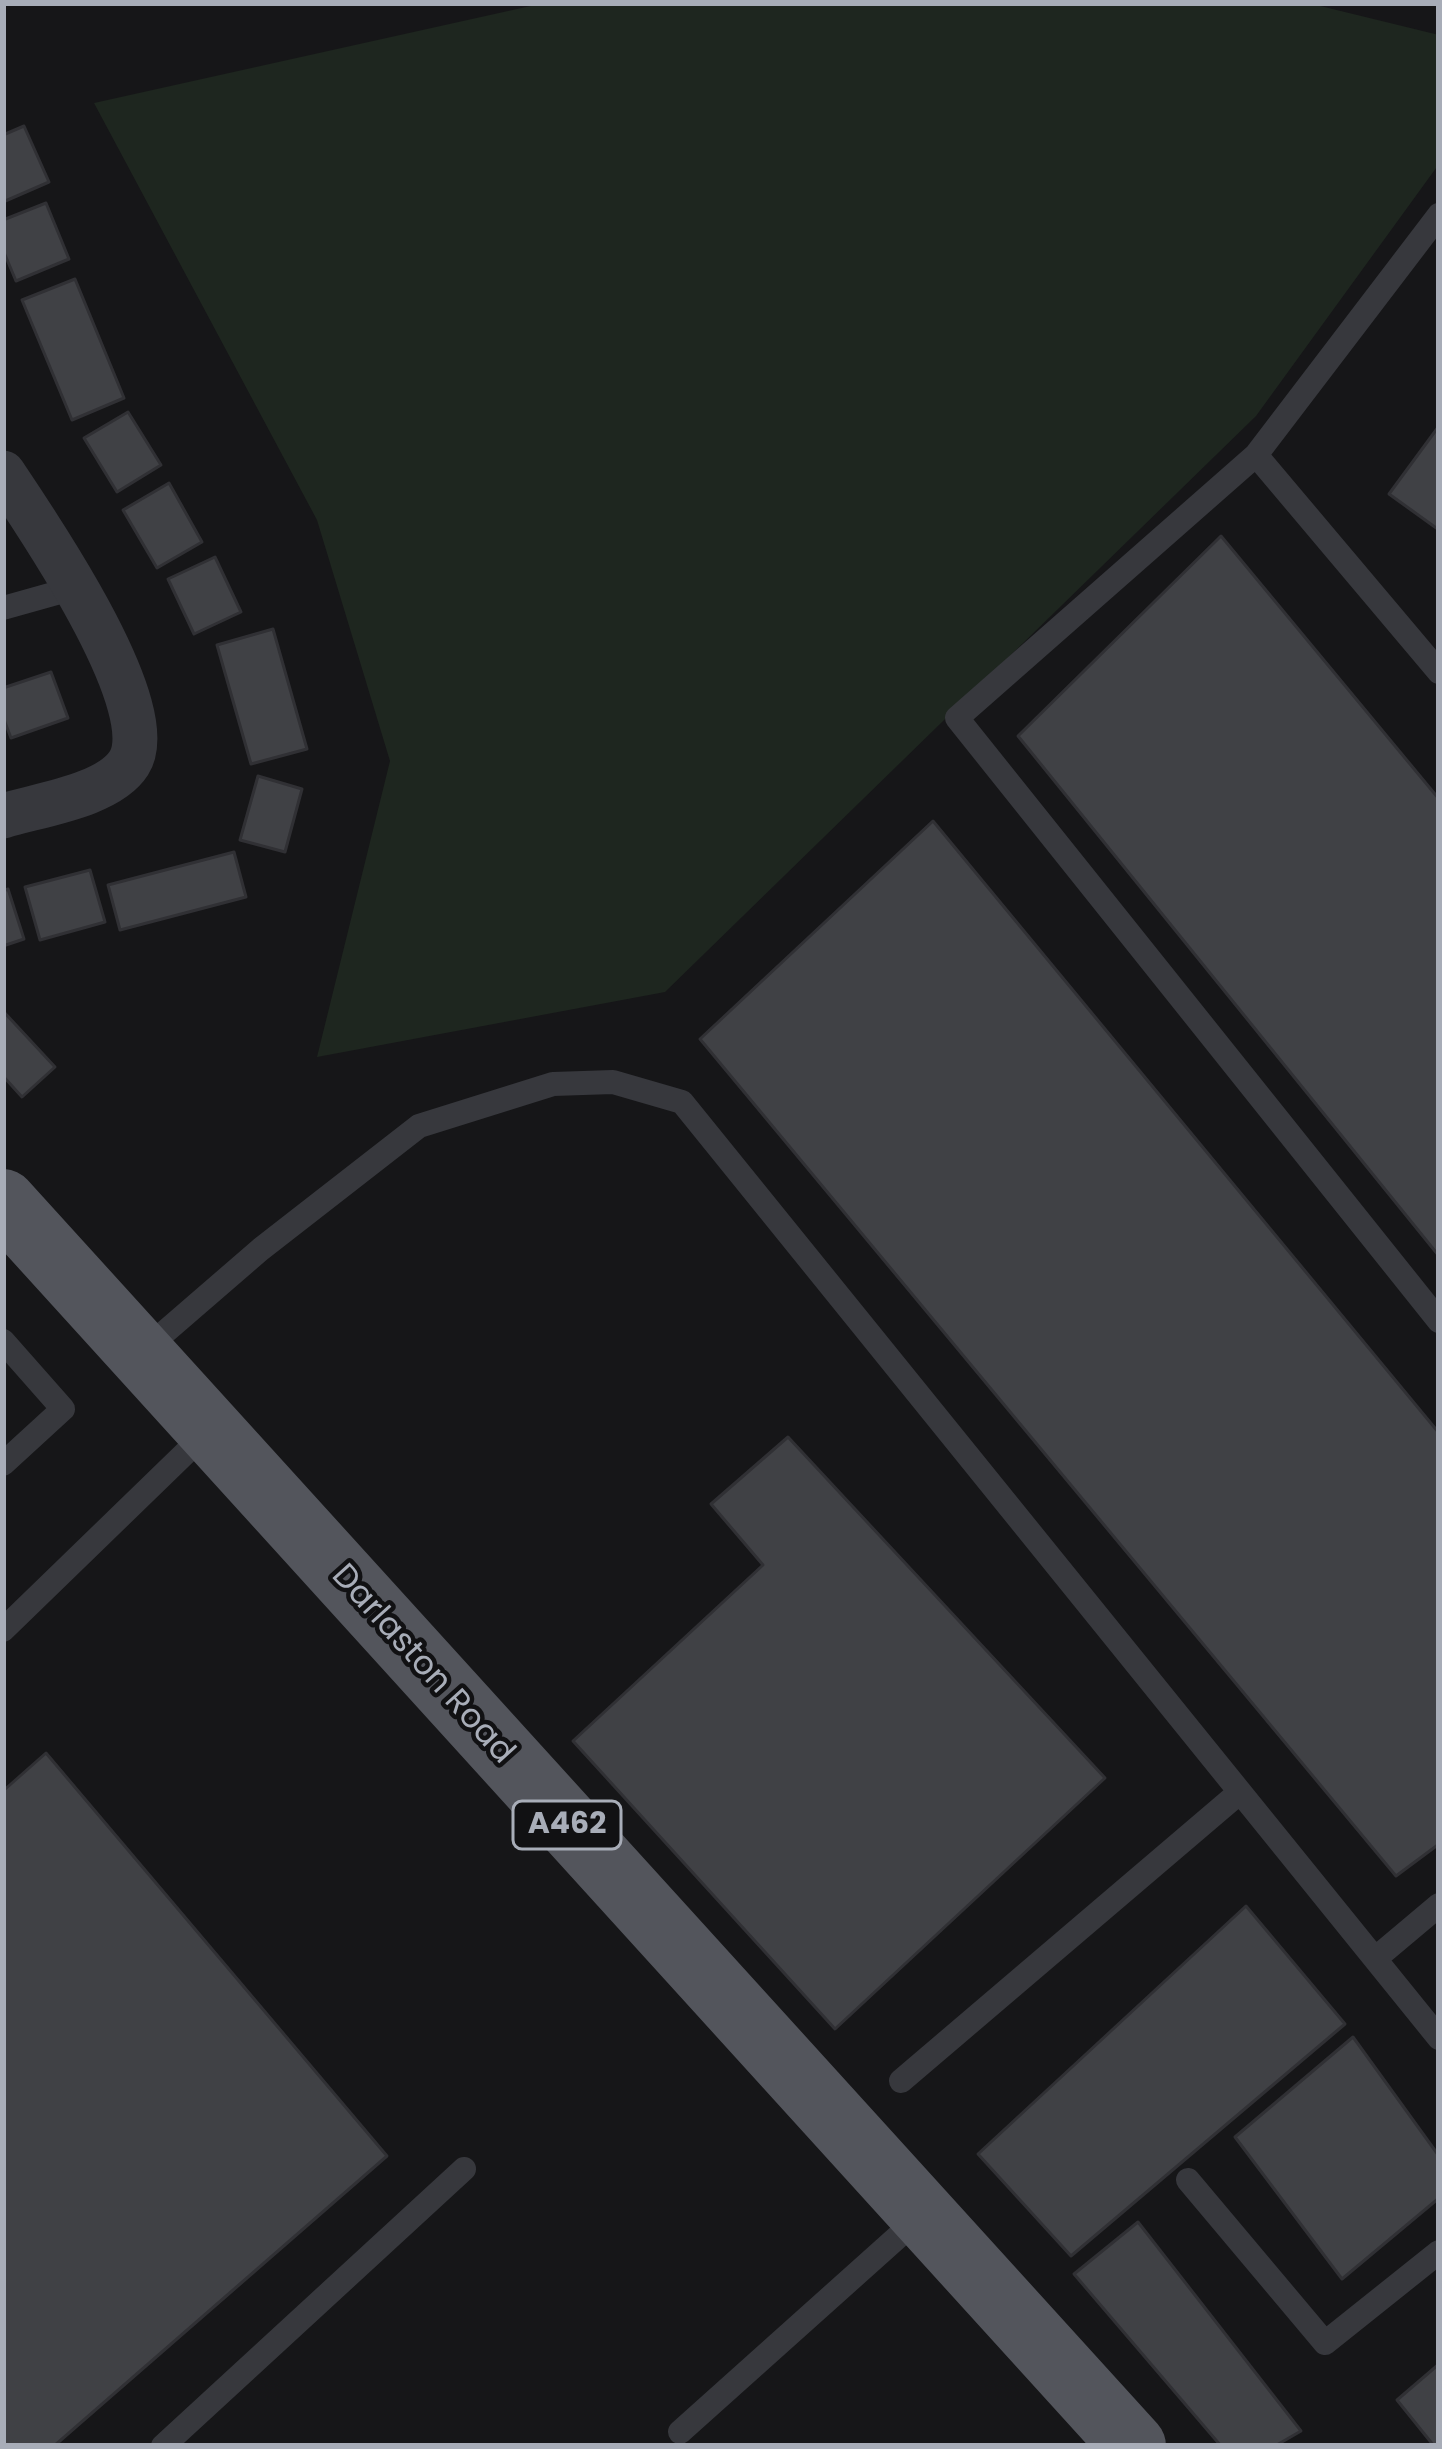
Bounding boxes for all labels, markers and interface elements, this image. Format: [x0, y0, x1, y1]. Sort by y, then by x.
street label: Darlaston Road [322, 1557, 522, 1773]
road number: A462 [513, 1801, 621, 1849]

